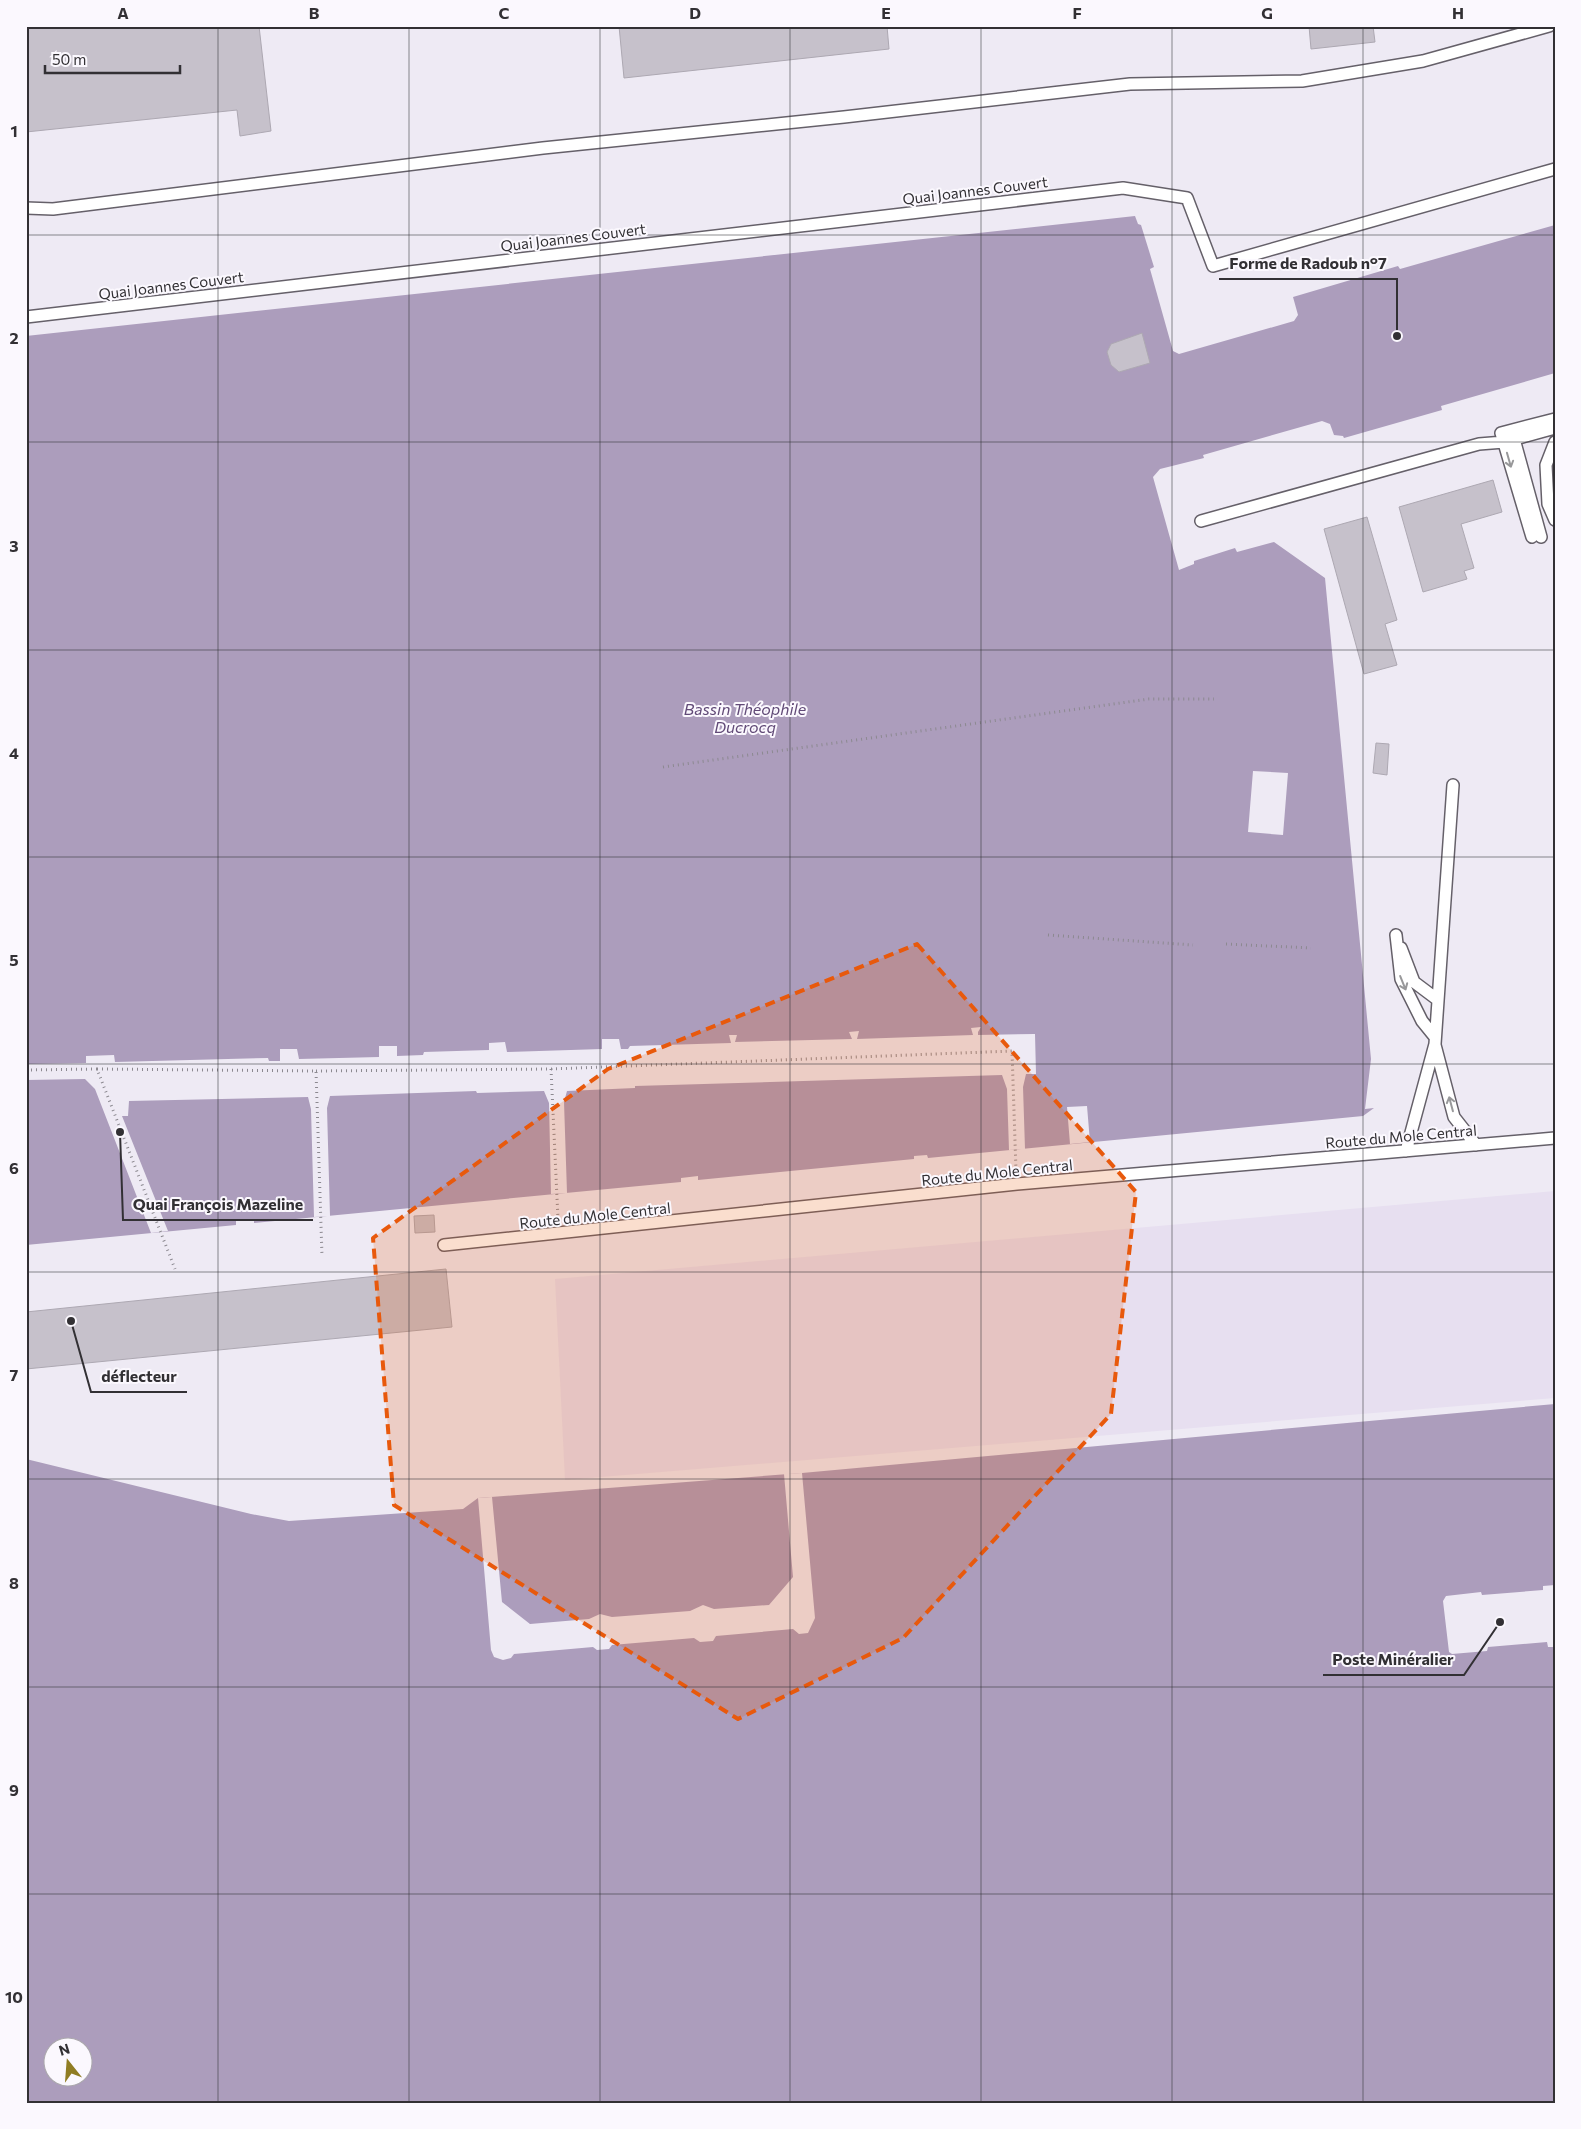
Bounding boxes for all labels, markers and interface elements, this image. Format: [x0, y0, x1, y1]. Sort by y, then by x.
text: A [117, 3, 129, 22]
text: B [309, 3, 320, 22]
text: C [499, 3, 510, 22]
text: D [689, 3, 701, 22]
text: E [881, 3, 891, 22]
text: F [1072, 3, 1082, 22]
text: G [1261, 3, 1273, 22]
text: H [1452, 3, 1464, 22]
scale bar [45, 42, 180, 74]
text: 50 m [52, 50, 86, 68]
text: 1 [10, 121, 18, 140]
street label: Quai Joannes Couvert [901, 172, 1049, 208]
street label: Quai Joannes Couvert [499, 219, 647, 255]
callout: Forme de Radoub n°7 [1219, 248, 1397, 279]
text: Forme de Radoub n°7 [1229, 253, 1387, 272]
street label: Quai Joannes Couvert [97, 267, 245, 303]
text: 2 [9, 328, 19, 347]
one-way arrow [1504, 451, 1514, 467]
text: 3 [9, 536, 19, 555]
water label: Bassin Théophile Ducrocq [684, 699, 807, 736]
text: 4 [9, 743, 19, 762]
text: 5 [9, 950, 19, 969]
one-way arrow [1399, 975, 1408, 990]
one-way arrow [1445, 1096, 1455, 1112]
street label: Route du Mole Central [1325, 1120, 1477, 1152]
street label: Route du Mole Central [920, 1155, 1074, 1189]
text: 6 [9, 1158, 19, 1177]
callout: Quai François Mazeline [123, 1189, 313, 1220]
text: Quai François Mazeline [133, 1194, 303, 1213]
street label: Route du Mole Central [518, 1198, 672, 1232]
callout: déflecteur [91, 1361, 187, 1392]
text: 7 [10, 1365, 19, 1384]
text: déflecteur [101, 1366, 177, 1385]
text: 8 [9, 1573, 19, 1592]
callout: Poste Minéralier [1323, 1644, 1464, 1675]
text: Poste Minéralier [1332, 1649, 1454, 1668]
text: 9 [9, 1780, 19, 1799]
text: 10 [5, 1987, 23, 2006]
north arrow [42, 2036, 92, 2086]
text: N [57, 2039, 72, 2059]

